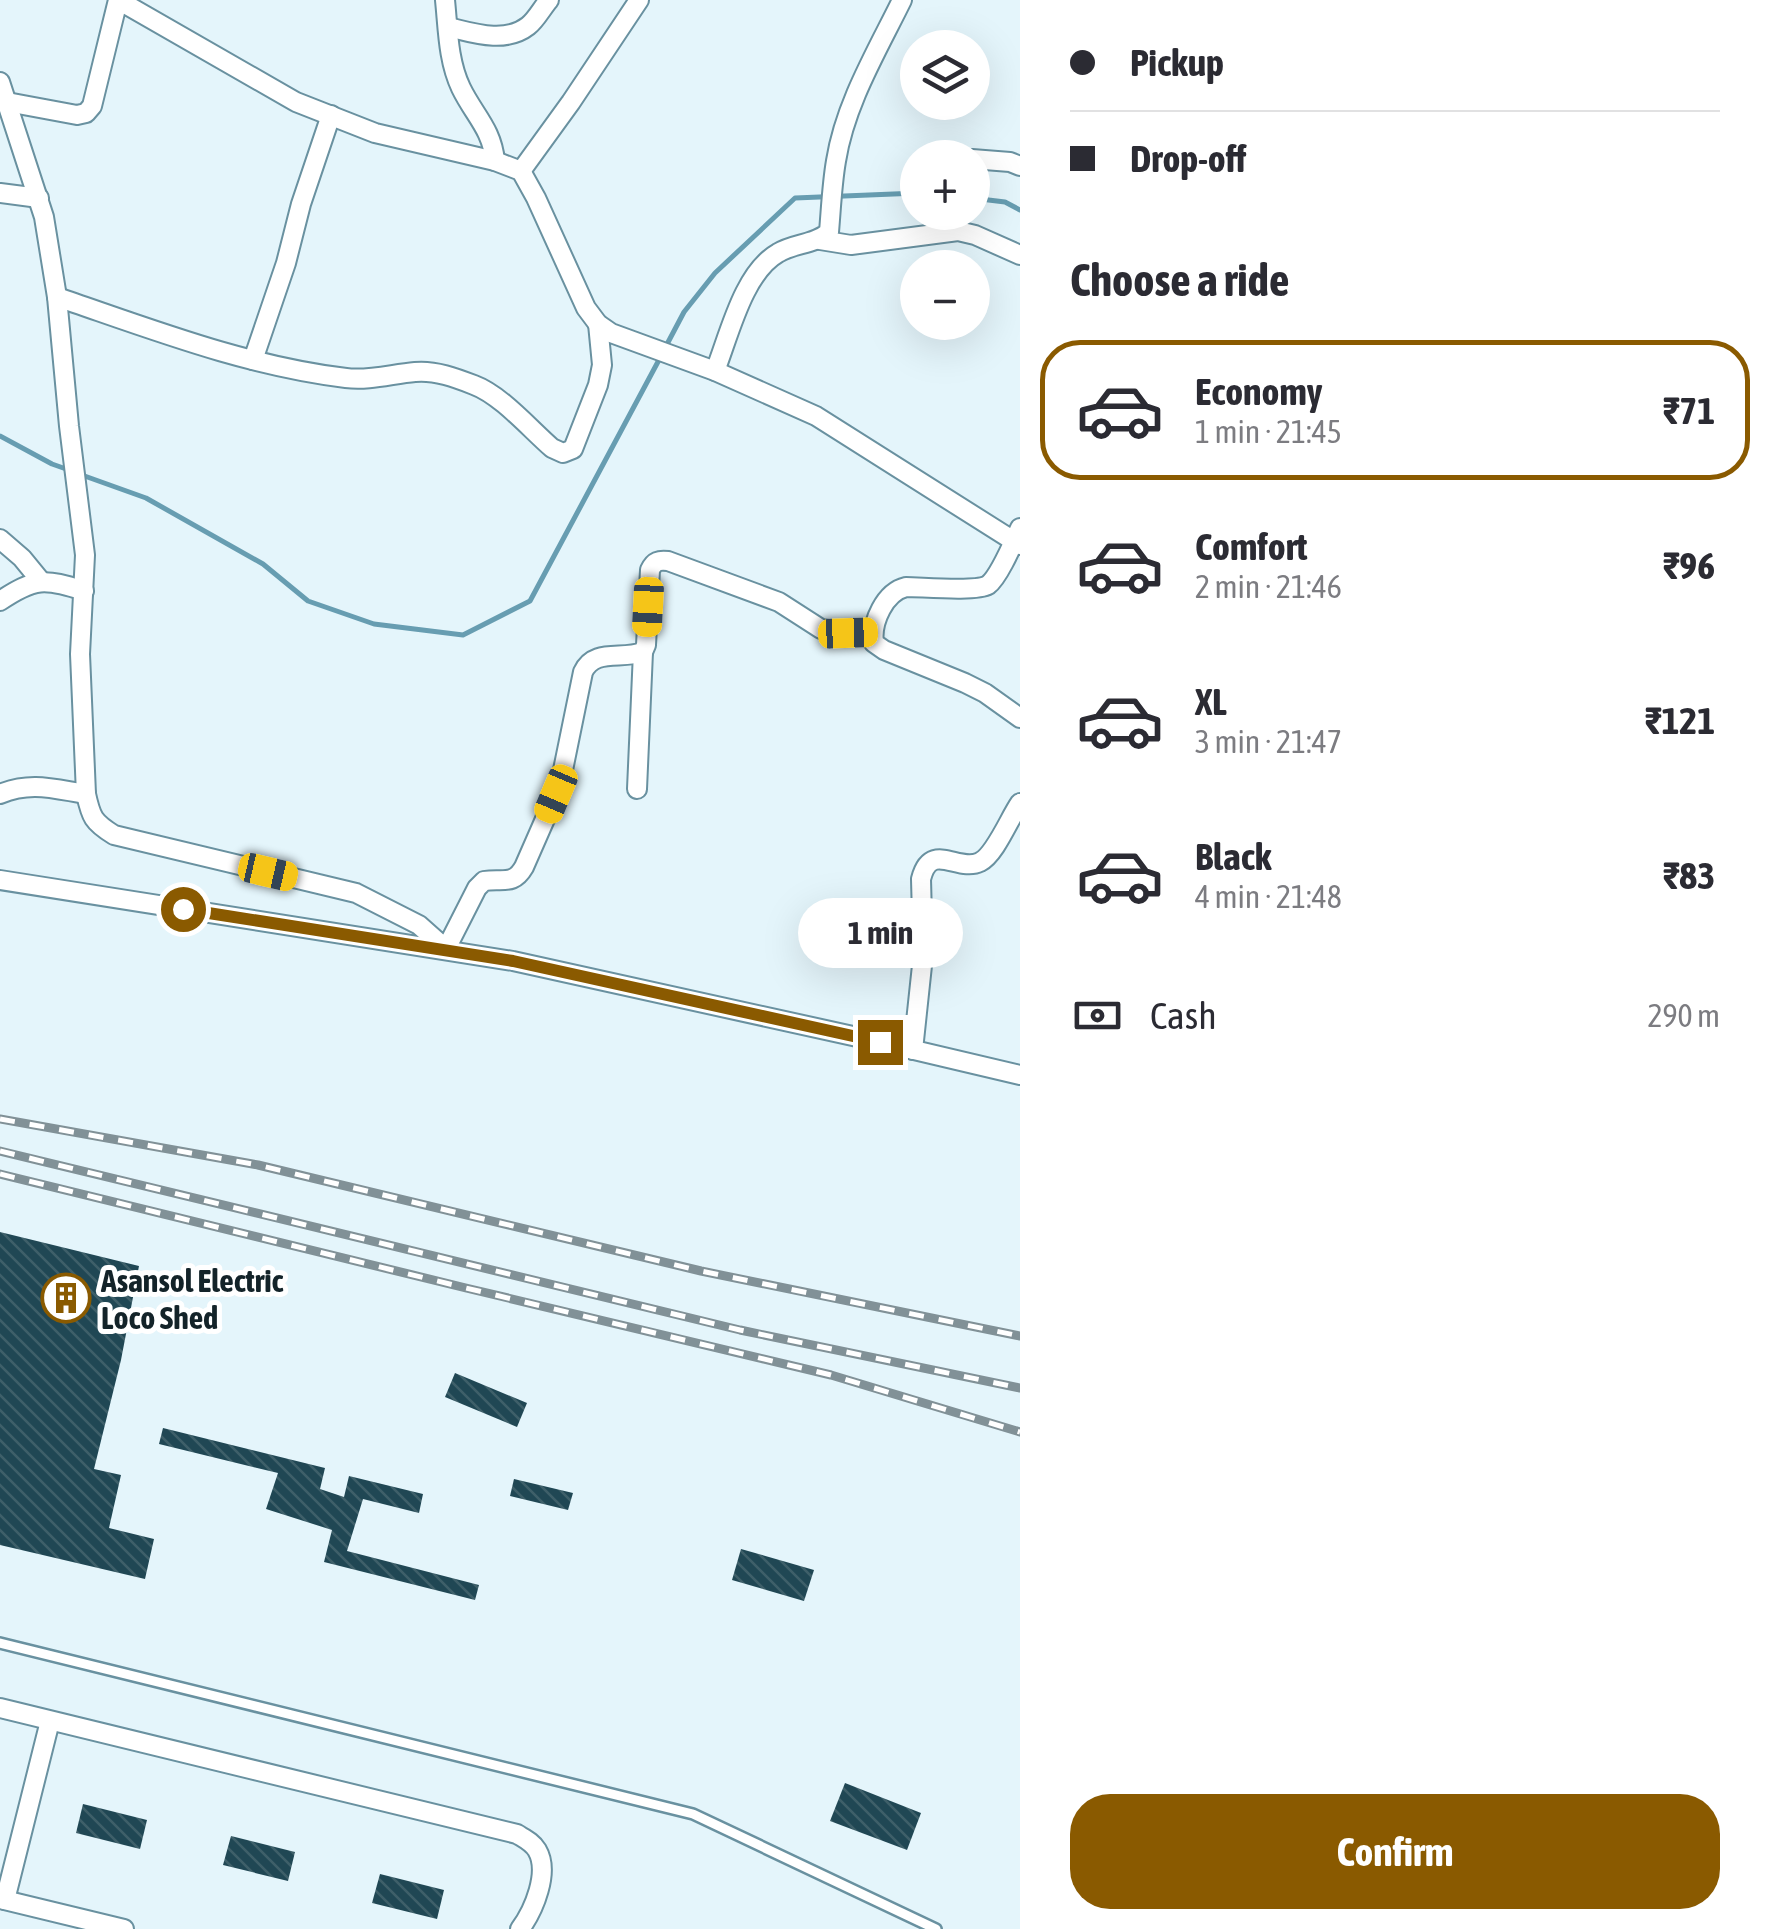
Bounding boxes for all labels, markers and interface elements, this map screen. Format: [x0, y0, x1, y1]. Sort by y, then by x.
map controls [900, 30, 990, 340]
button: layers [900, 30, 990, 120]
text: Pickup [1130, 41, 1224, 84]
text: Drop-off [1130, 137, 1246, 180]
button: + [900, 140, 990, 230]
button: − [900, 250, 990, 340]
text: Choose a ride [1070, 254, 1289, 306]
icon: car [1075, 365, 1165, 455]
text: Economy [1195, 370, 1322, 413]
text: ₹71 [1663, 389, 1715, 432]
text: 1 min · 21:45 [1195, 413, 1342, 450]
icon: car [1075, 520, 1165, 610]
text: Comfort [1195, 525, 1307, 568]
text: ₹96 [1663, 544, 1715, 587]
text: 2 min · 21:46 [1195, 568, 1342, 605]
car [631, 576, 665, 638]
car [817, 617, 879, 649]
icon: car [1075, 675, 1165, 765]
text: XL [1195, 680, 1227, 723]
text: ₹121 [1645, 699, 1715, 742]
text: 3 min · 21:47 [1195, 723, 1342, 760]
car [530, 761, 582, 827]
icon: car [1075, 830, 1165, 920]
text: Black [1195, 835, 1272, 878]
car [235, 851, 301, 893]
text: ₹83 [1663, 854, 1715, 897]
text: 4 min · 21:48 [1195, 878, 1342, 915]
route start [161, 887, 206, 932]
callout: 1 min [798, 897, 962, 967]
text: 1 min [848, 914, 913, 951]
icon: cash [1070, 988, 1125, 1043]
text: Cash [1150, 994, 1217, 1037]
text: 290 m [1647, 997, 1720, 1034]
route end [858, 1020, 903, 1065]
place label: Asansol Electric Loco Shed [100, 1262, 284, 1336]
building icon: Asansol Electric Loco Shed [40, 1272, 92, 1324]
button: Confirm [1070, 1794, 1720, 1909]

